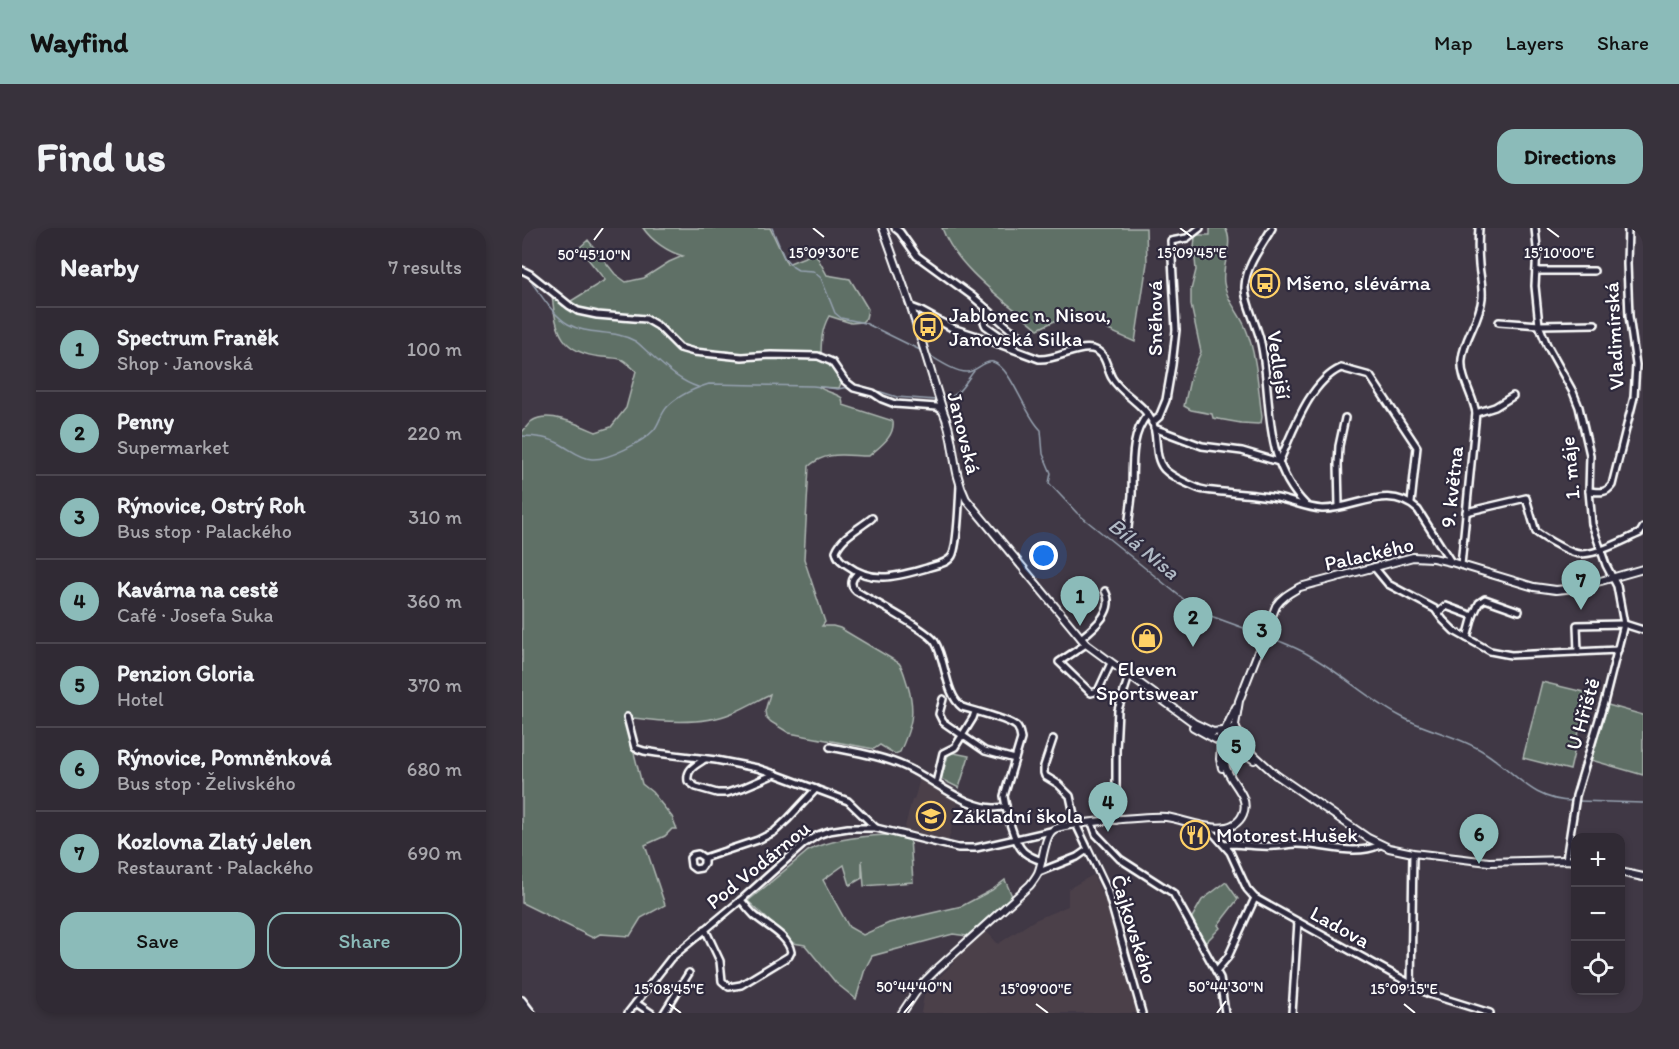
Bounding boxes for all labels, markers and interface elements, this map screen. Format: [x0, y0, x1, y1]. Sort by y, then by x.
text: Wayfind [30, 25, 128, 59]
text: Map [1434, 30, 1473, 55]
text: Layers [1506, 30, 1564, 55]
text: Share [1597, 30, 1649, 55]
button: Directions [1497, 129, 1643, 184]
text: Find us [36, 131, 166, 182]
text: 15°09'30"E [789, 244, 859, 262]
text: 15°09'45"E [1157, 244, 1227, 262]
text: 15°10'00"E [1524, 244, 1594, 262]
text: 50°45'10"N [557, 246, 631, 264]
text: Nearby [60, 251, 139, 283]
text: 7 results [388, 255, 462, 279]
bus stop icon: Mšeno, slévárna [1249, 267, 1281, 299]
place label: Mšeno, slévárna [1286, 270, 1431, 295]
street label: Sněhová [1142, 280, 1167, 356]
street label: Vladimírská [1598, 281, 1629, 391]
place label: Jablonec n. Nisou, Janovská Silka [949, 302, 1111, 351]
bus stop icon: Jablonec n. Nisou, Janovská Silka [912, 311, 944, 343]
text: Spectrum Franěk [117, 324, 279, 351]
street label: Vedlejší [1262, 329, 1297, 401]
text: 1 [75, 337, 84, 361]
text: 100 m [407, 337, 462, 361]
text: Shop · Janovská [117, 351, 253, 375]
street label: Janovská [942, 389, 987, 477]
text: Penny [117, 408, 174, 435]
text: 2 [74, 421, 85, 445]
text: 220 m [407, 421, 462, 445]
text: Supermarket [117, 435, 229, 459]
street label: 1. máje [1554, 435, 1585, 501]
street label: 9. května [1435, 445, 1468, 529]
text: Rýnovice, Ostrý Roh [117, 492, 305, 519]
text: 3 [74, 505, 85, 529]
text: 310 m [408, 505, 462, 529]
water label: Bílá Nisa [1103, 512, 1186, 586]
text: Bus stop · Palackého [117, 519, 292, 543]
street label: Palackého [1322, 531, 1416, 576]
your location [1029, 541, 1058, 570]
pin: 7 [1562, 560, 1600, 610]
text: Kavárna na cestě [117, 576, 278, 603]
pin: 1 [1060, 576, 1100, 626]
text: 4 [73, 589, 86, 613]
text: 360 m [407, 589, 462, 613]
pin: 2 [1174, 598, 1212, 647]
text: Café · Josefa Suka [117, 603, 273, 627]
pin: 3 [1242, 610, 1282, 660]
shop icon: Eleven Sportswear [1131, 622, 1163, 654]
place label: Eleven Sportswear [1096, 656, 1199, 705]
text: Penzion Gloria [117, 660, 254, 687]
text: 5 [74, 673, 85, 697]
text: 370 m [408, 673, 462, 697]
street label: U Hřiště [1560, 675, 1605, 753]
text: Hotel [117, 687, 164, 711]
pin: 5 [1216, 726, 1256, 776]
text: Rýnovice, Pomněnková [117, 744, 332, 771]
text: 6 [74, 757, 85, 781]
text: 680 m [407, 757, 462, 781]
text: Bus stop · Želivského [117, 771, 296, 795]
pin: 4 [1088, 782, 1128, 832]
school or university icon: Základní škola [915, 800, 947, 832]
place label: Základní škola [952, 803, 1083, 828]
pin: 6 [1460, 814, 1498, 864]
street label: Pod Vodárnou [701, 815, 815, 914]
restaurant icon: Motorest Hušek [1179, 819, 1211, 851]
place label: Motorest Hušek [1216, 822, 1358, 847]
text: Kozlovna Zlatý Jelen [117, 828, 311, 855]
map controls [1571, 833, 1625, 995]
button: + [1571, 833, 1625, 887]
text: 7 [75, 841, 84, 865]
text: 690 m [407, 841, 462, 865]
text: Restaurant · Palackého [117, 855, 313, 879]
street label: Čajkovského [1106, 871, 1163, 986]
button: − [1571, 887, 1625, 941]
street label: Ladova [1306, 900, 1375, 953]
button: Save [60, 912, 255, 969]
button: Share [267, 912, 462, 969]
button: locate [1571, 941, 1625, 995]
text: 50°44'40"N [876, 978, 952, 996]
text: 50°44'30"N [1188, 978, 1264, 996]
text: 15°08'45"E [634, 980, 704, 998]
text: 15°09'00"E [1000, 980, 1072, 998]
text: 15°09'15"E [1370, 980, 1438, 998]

